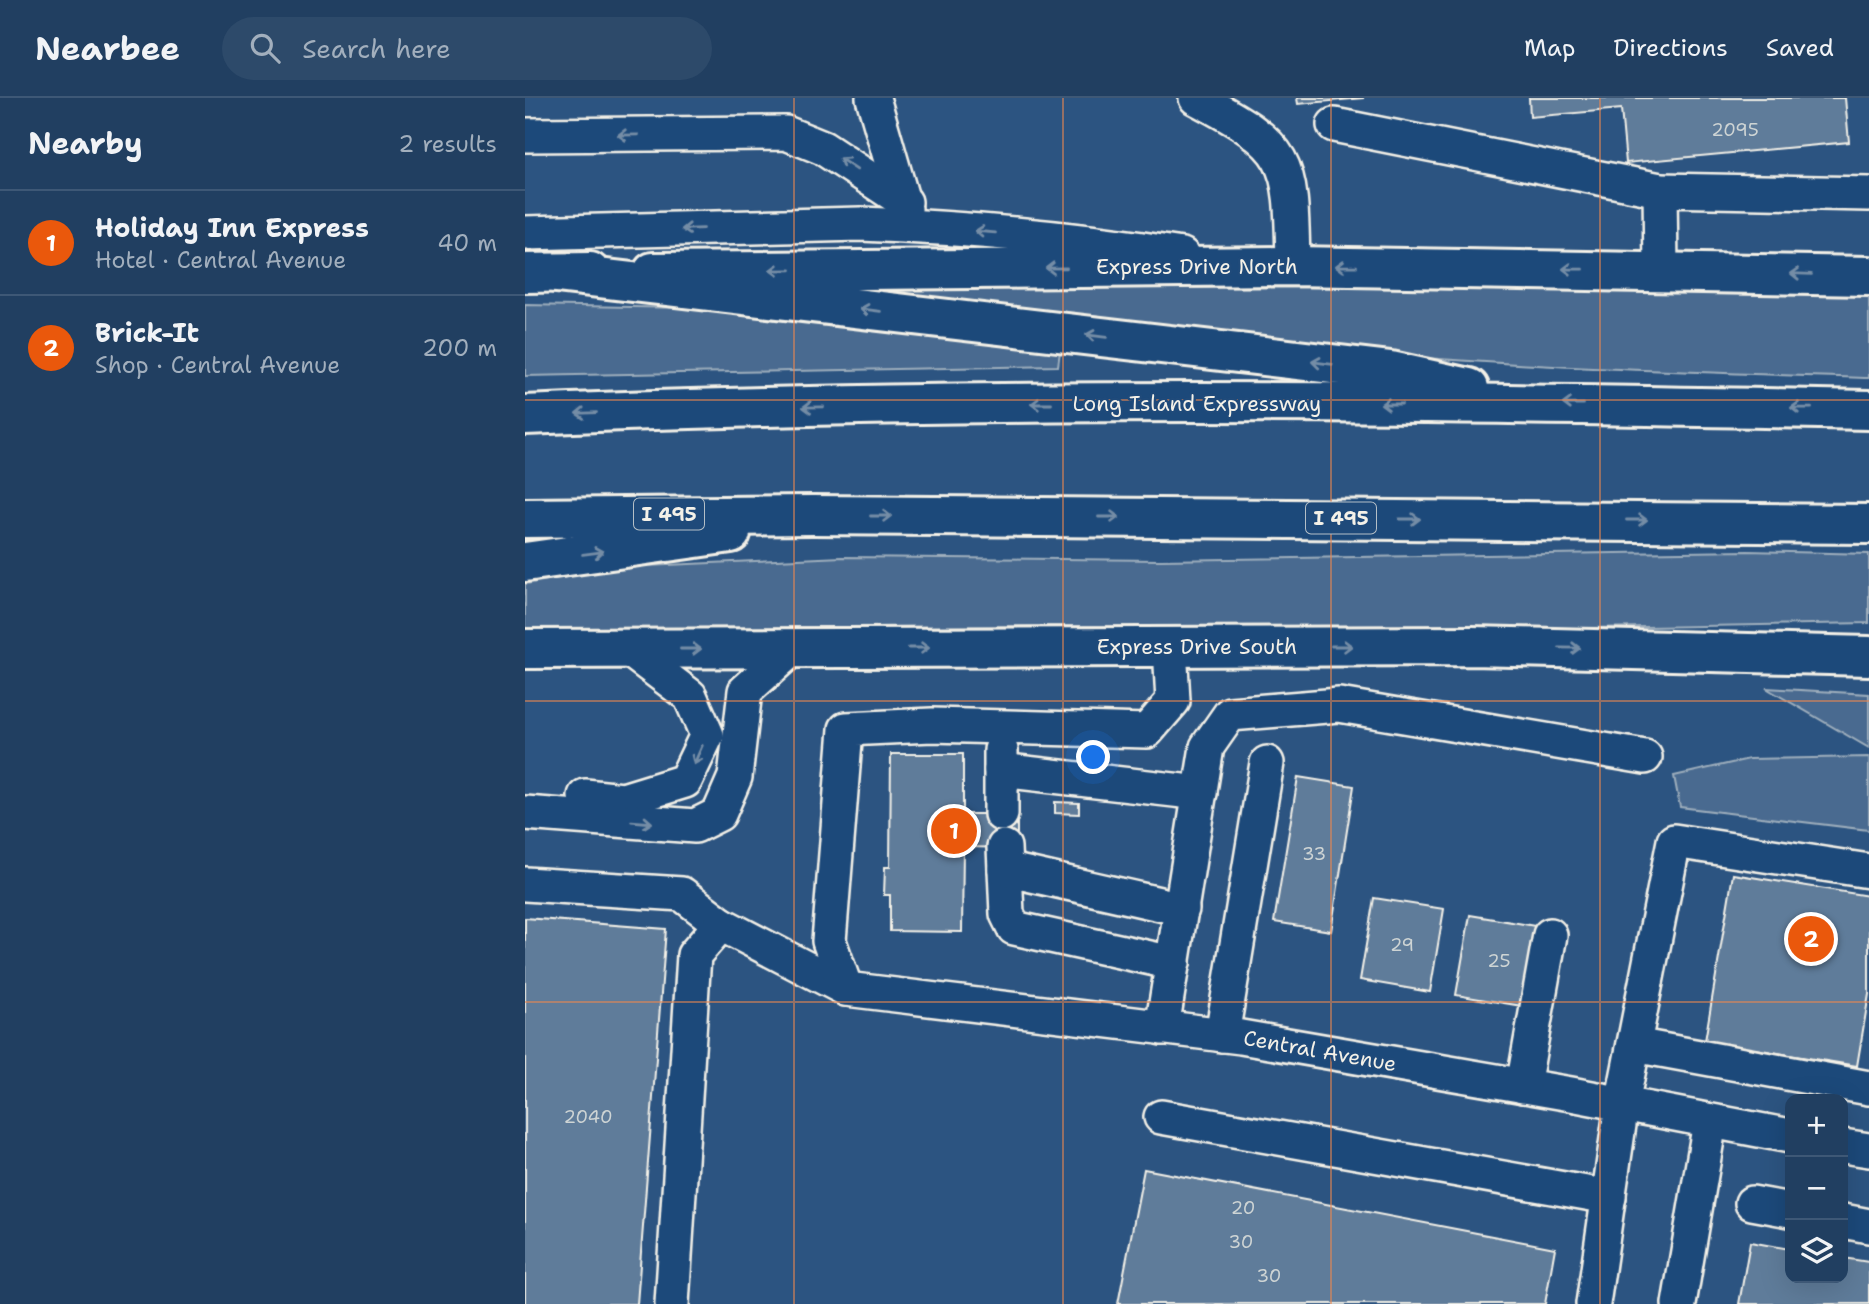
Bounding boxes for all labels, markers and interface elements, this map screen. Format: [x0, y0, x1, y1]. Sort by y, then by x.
search box [222, 17, 712, 80]
text: Nearbee [35, 26, 180, 71]
icon: search [246, 29, 284, 67]
text: Search here [302, 31, 451, 66]
text: Map [1524, 32, 1575, 64]
text: Directions [1613, 32, 1728, 64]
text: Saved [1766, 32, 1834, 64]
house number: 2095 [1711, 118, 1759, 142]
text: Nearby [28, 123, 143, 164]
one-way arrow [617, 128, 640, 141]
text: 2 results [398, 129, 497, 159]
one-way arrow [839, 157, 858, 172]
text: Holiday Inn Express [95, 210, 369, 245]
one-way arrow [681, 222, 704, 235]
one-way arrow [974, 225, 997, 238]
text: 1 [46, 228, 56, 258]
text: 40 m [437, 228, 497, 258]
text: Hotel · Central Avenue [95, 245, 346, 275]
street label: Express Drive North [1096, 253, 1298, 281]
one-way arrow [1335, 259, 1358, 273]
one-way arrow [1045, 261, 1068, 275]
one-way arrow [1562, 262, 1585, 276]
one-way arrow [768, 264, 791, 277]
one-way arrow [1790, 268, 1813, 281]
one-way arrow [859, 304, 881, 317]
text: Brick-It [95, 315, 199, 350]
one-way arrow [1085, 330, 1107, 343]
text: 2 [43, 333, 59, 363]
text: 200 m [422, 333, 497, 363]
text: Shop · Central Avenue [95, 350, 340, 380]
one-way arrow [1311, 356, 1333, 369]
street label: Long Island Expressway [1073, 390, 1321, 418]
one-way arrow [1030, 397, 1053, 411]
one-way arrow [1380, 397, 1403, 411]
one-way arrow [1562, 397, 1585, 411]
one-way arrow [802, 400, 825, 414]
one-way arrow [1790, 401, 1813, 415]
one-way arrow [575, 406, 598, 419]
road number: I 495 [634, 498, 704, 530]
road number: I 495 [1306, 502, 1376, 534]
one-way arrow [869, 509, 892, 522]
one-way arrow [1097, 510, 1120, 524]
one-way arrow [1398, 512, 1421, 525]
one-way arrow [1625, 513, 1648, 527]
one-way arrow [581, 546, 603, 559]
street label: Express Drive South [1097, 633, 1297, 661]
one-way arrow [1330, 640, 1353, 653]
one-way arrow [907, 641, 930, 655]
one-way arrow [679, 642, 702, 656]
one-way arrow [1558, 642, 1581, 655]
your location [1076, 740, 1110, 774]
one-way arrow [690, 744, 704, 765]
pin: 1 [931, 805, 977, 857]
one-way arrow [630, 816, 653, 829]
house number: 33 [1302, 842, 1326, 866]
pin: 2 [1788, 913, 1834, 965]
house number: 29 [1390, 933, 1414, 957]
house number: 25 [1487, 949, 1511, 973]
street label: Central Avenue [1241, 1024, 1399, 1078]
map controls [1785, 1094, 1848, 1283]
button: + [1785, 1094, 1848, 1157]
house number: 2040 [563, 1105, 613, 1129]
button: − [1785, 1157, 1848, 1220]
house number: 20 [1231, 1196, 1255, 1220]
button: layers [1785, 1220, 1848, 1283]
house number: 30 [1229, 1230, 1253, 1254]
house number: 30 [1257, 1264, 1281, 1288]

